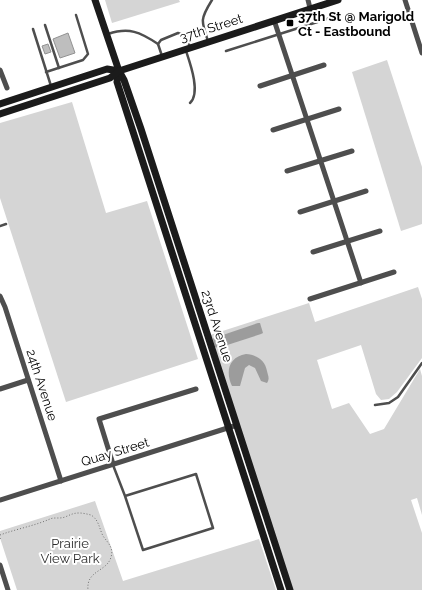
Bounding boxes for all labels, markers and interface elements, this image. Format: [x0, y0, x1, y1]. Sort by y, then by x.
place label: 37th St @ Marigold Ct - Eastbound [298, 9, 414, 39]
street label: 37th Street [178, 11, 245, 45]
marker: 37th St @ Marigold Ct - Eastbound [285, 18, 295, 28]
street label: 23rd Avenue [198, 288, 236, 364]
street label: 24th Avenue [23, 347, 61, 423]
street label: Quay Street [79, 434, 151, 469]
park label: Prairie View Park [40, 536, 100, 566]

